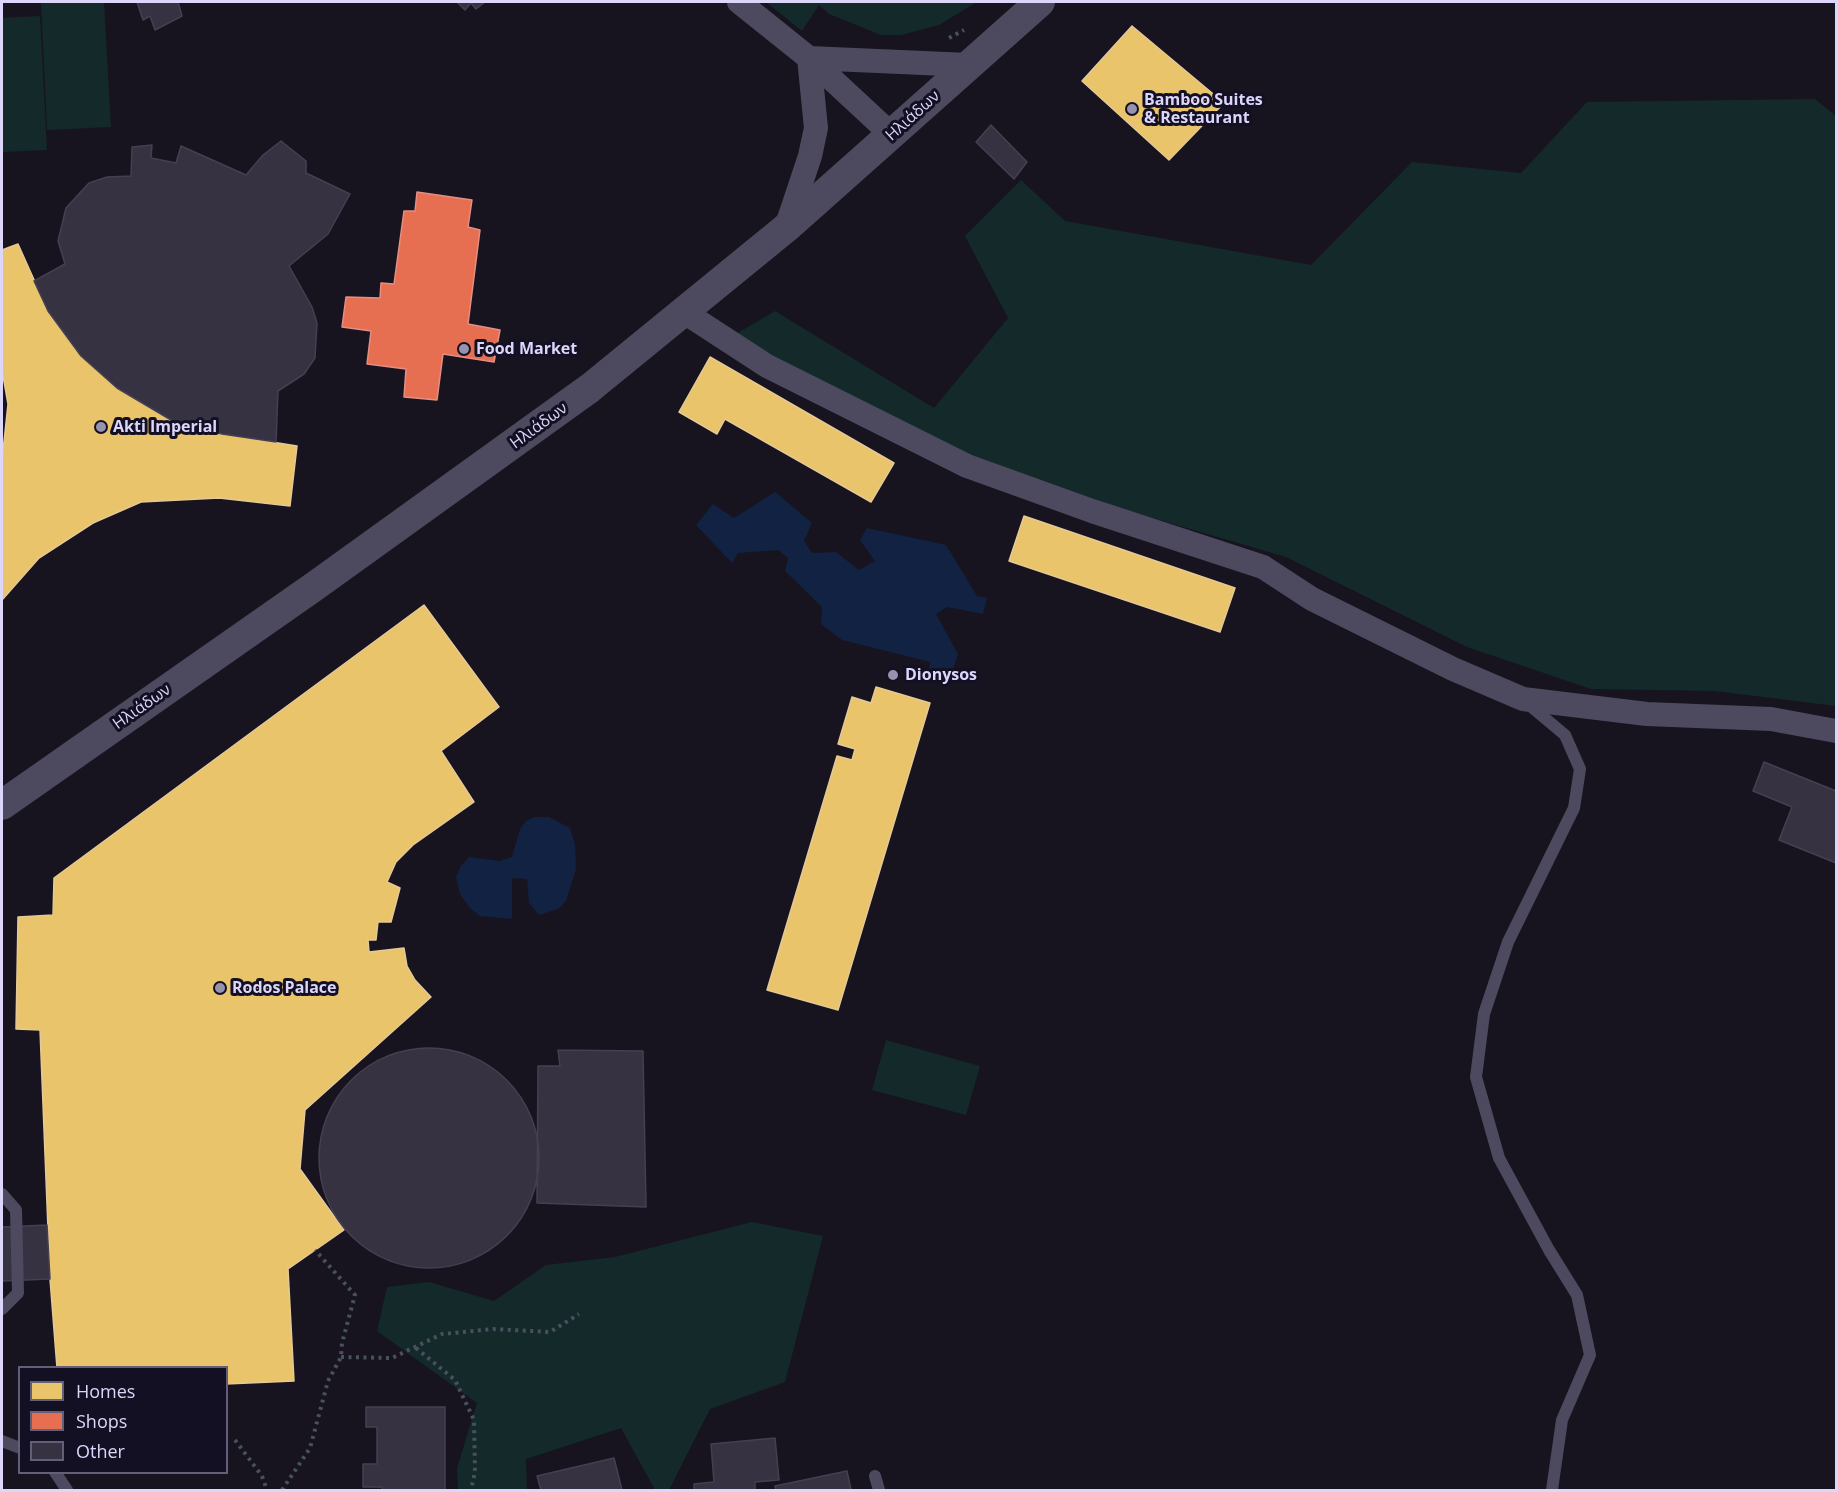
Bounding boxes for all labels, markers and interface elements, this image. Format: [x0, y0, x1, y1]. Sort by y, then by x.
street label: Ηλιάδων [882, 87, 944, 145]
place label: Bamboo Suites & Restaurant [1144, 90, 1263, 128]
marker: Bamboo Suites & Restaurant [1125, 102, 1139, 116]
place label: Food Market [476, 339, 577, 359]
marker: Food Market [457, 342, 471, 356]
street label: Ηλιάδων [507, 399, 571, 453]
place label: Akti Imperial [113, 417, 217, 437]
marker: Akti Imperial [94, 420, 108, 434]
place label: Dionysos [905, 665, 977, 685]
marker: Dionysos [886, 668, 900, 682]
street label: Ηλιάδων [109, 680, 175, 734]
place label: Rodos Palace [232, 978, 337, 998]
marker: Rodos Palace [213, 981, 227, 995]
legend [18, 1366, 228, 1474]
text: Homes [76, 1379, 135, 1403]
text: Shops [76, 1409, 127, 1433]
text: Other [76, 1439, 125, 1463]

